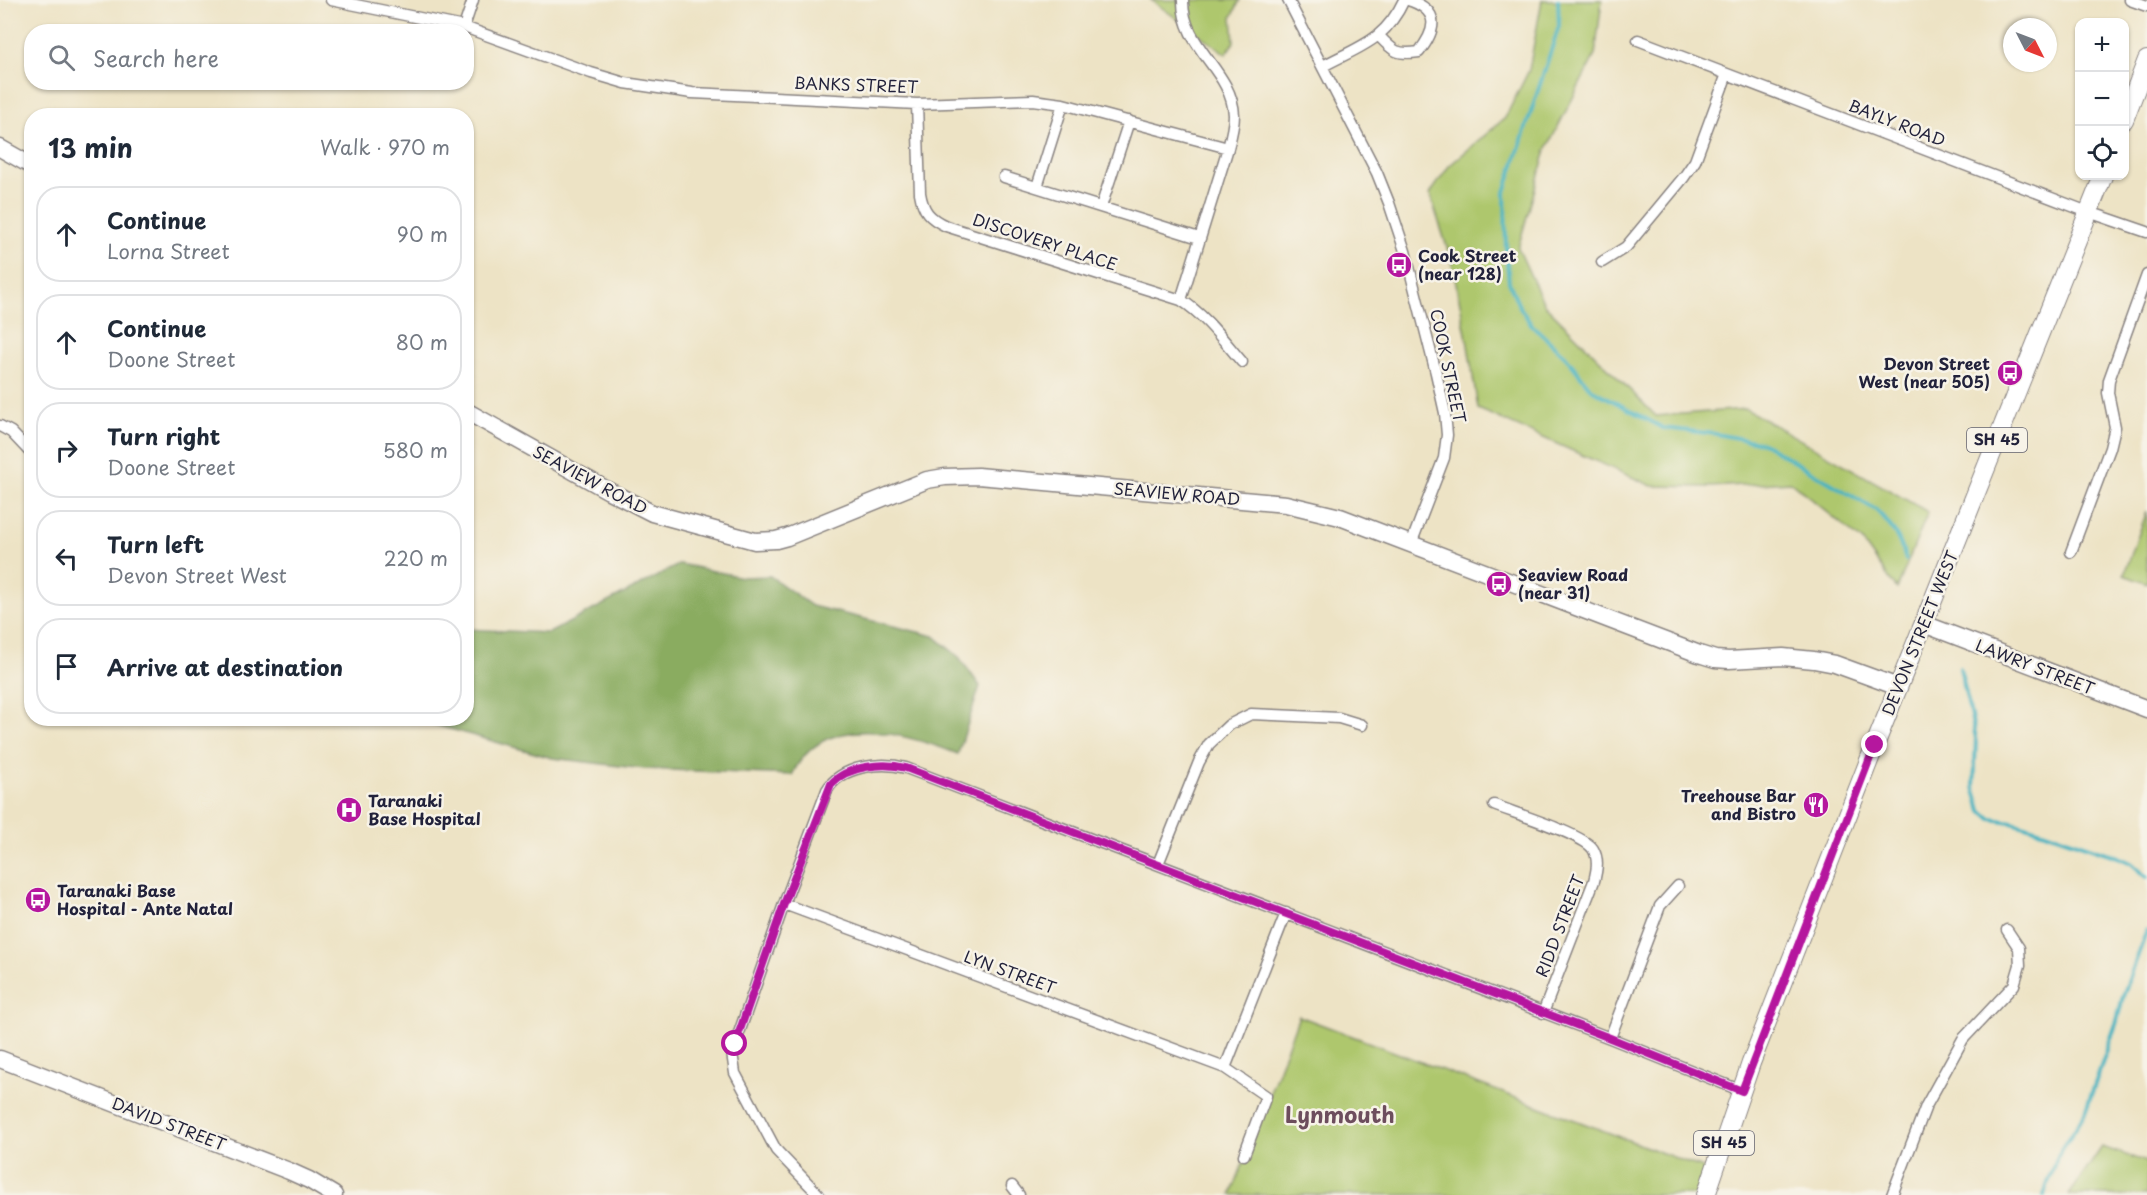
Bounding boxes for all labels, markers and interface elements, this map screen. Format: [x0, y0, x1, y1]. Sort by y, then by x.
north arrow [2003, 18, 2057, 72]
map controls [2075, 18, 2129, 180]
button: + [2075, 18, 2129, 72]
search box [24, 24, 474, 90]
icon: search [45, 41, 78, 74]
text: Search here [93, 41, 219, 74]
street label: BANKS STREET [793, 70, 919, 98]
button: − [2075, 72, 2129, 126]
street label: BAYLY ROAD [1845, 93, 1949, 152]
button: locate [2075, 126, 2129, 180]
text: 13 min [48, 128, 133, 167]
text: Walk · 970 m [320, 132, 450, 162]
text: Continue [107, 203, 206, 236]
street label: DISCOVERY PLACE [970, 206, 1121, 276]
icon: ahead [50, 218, 83, 251]
text: 90 m [397, 219, 448, 249]
text: Lorna Street [107, 236, 230, 266]
place label: Cook Street (near 128) [1418, 243, 1517, 285]
bus stop icon: Cook Street (near 128) [1384, 250, 1414, 280]
street label: COOK STREET [1425, 307, 1473, 425]
text: Continue [107, 311, 206, 344]
icon: ahead [50, 326, 83, 359]
text: 80 m [396, 327, 448, 357]
text: Doone Street [107, 344, 235, 374]
place label: Devon Street West (near 505) [1859, 351, 1990, 393]
bus stop icon: Devon Street West (near 505) [1995, 358, 2025, 388]
text: Turn right [107, 419, 220, 452]
road number: SH 45 [1967, 428, 2027, 452]
icon: right [50, 434, 83, 467]
text: 580 m [383, 435, 448, 465]
street label: SEAVIEW ROAD [529, 439, 652, 519]
text: Doone Street [107, 452, 235, 482]
street label: SEAVIEW ROAD [1113, 476, 1241, 510]
text: Turn left [107, 527, 204, 560]
icon: left [50, 542, 83, 575]
text: 220 m [384, 543, 448, 573]
street label: DEVON STREET WEST [1875, 546, 1963, 719]
text: Devon Street West [107, 560, 287, 590]
place label: Seaview Road (near 31) [1518, 562, 1628, 604]
bus stop icon: Seaview Road (near 31) [1484, 569, 1514, 599]
street label: LAWRY STREET [1972, 632, 2098, 700]
icon: arrive [50, 650, 83, 683]
text: Arrive at destination [107, 650, 343, 683]
route end [1861, 731, 1887, 757]
place label: Treehouse Bar and Bistro [1681, 783, 1797, 825]
place label: Taranaki Base Hospital [368, 788, 481, 830]
restaurant icon: Treehouse Bar and Bistro [1801, 790, 1831, 820]
hospital icon: Taranaki Base Hospital [334, 795, 364, 825]
street label: RIDD STREET [1529, 871, 1590, 980]
place label: Taranaki Base Hospital - Ante Natal [57, 878, 233, 920]
bus stop icon: Taranaki Base Hospital - Ante Natal [23, 885, 53, 915]
street label: LYN STREET [961, 943, 1060, 999]
route start [721, 1030, 747, 1056]
street label: DAVID STREET [109, 1090, 230, 1156]
district label: Lynmouth [1285, 1097, 1395, 1130]
road number: SH 45 [1694, 1131, 1754, 1155]

